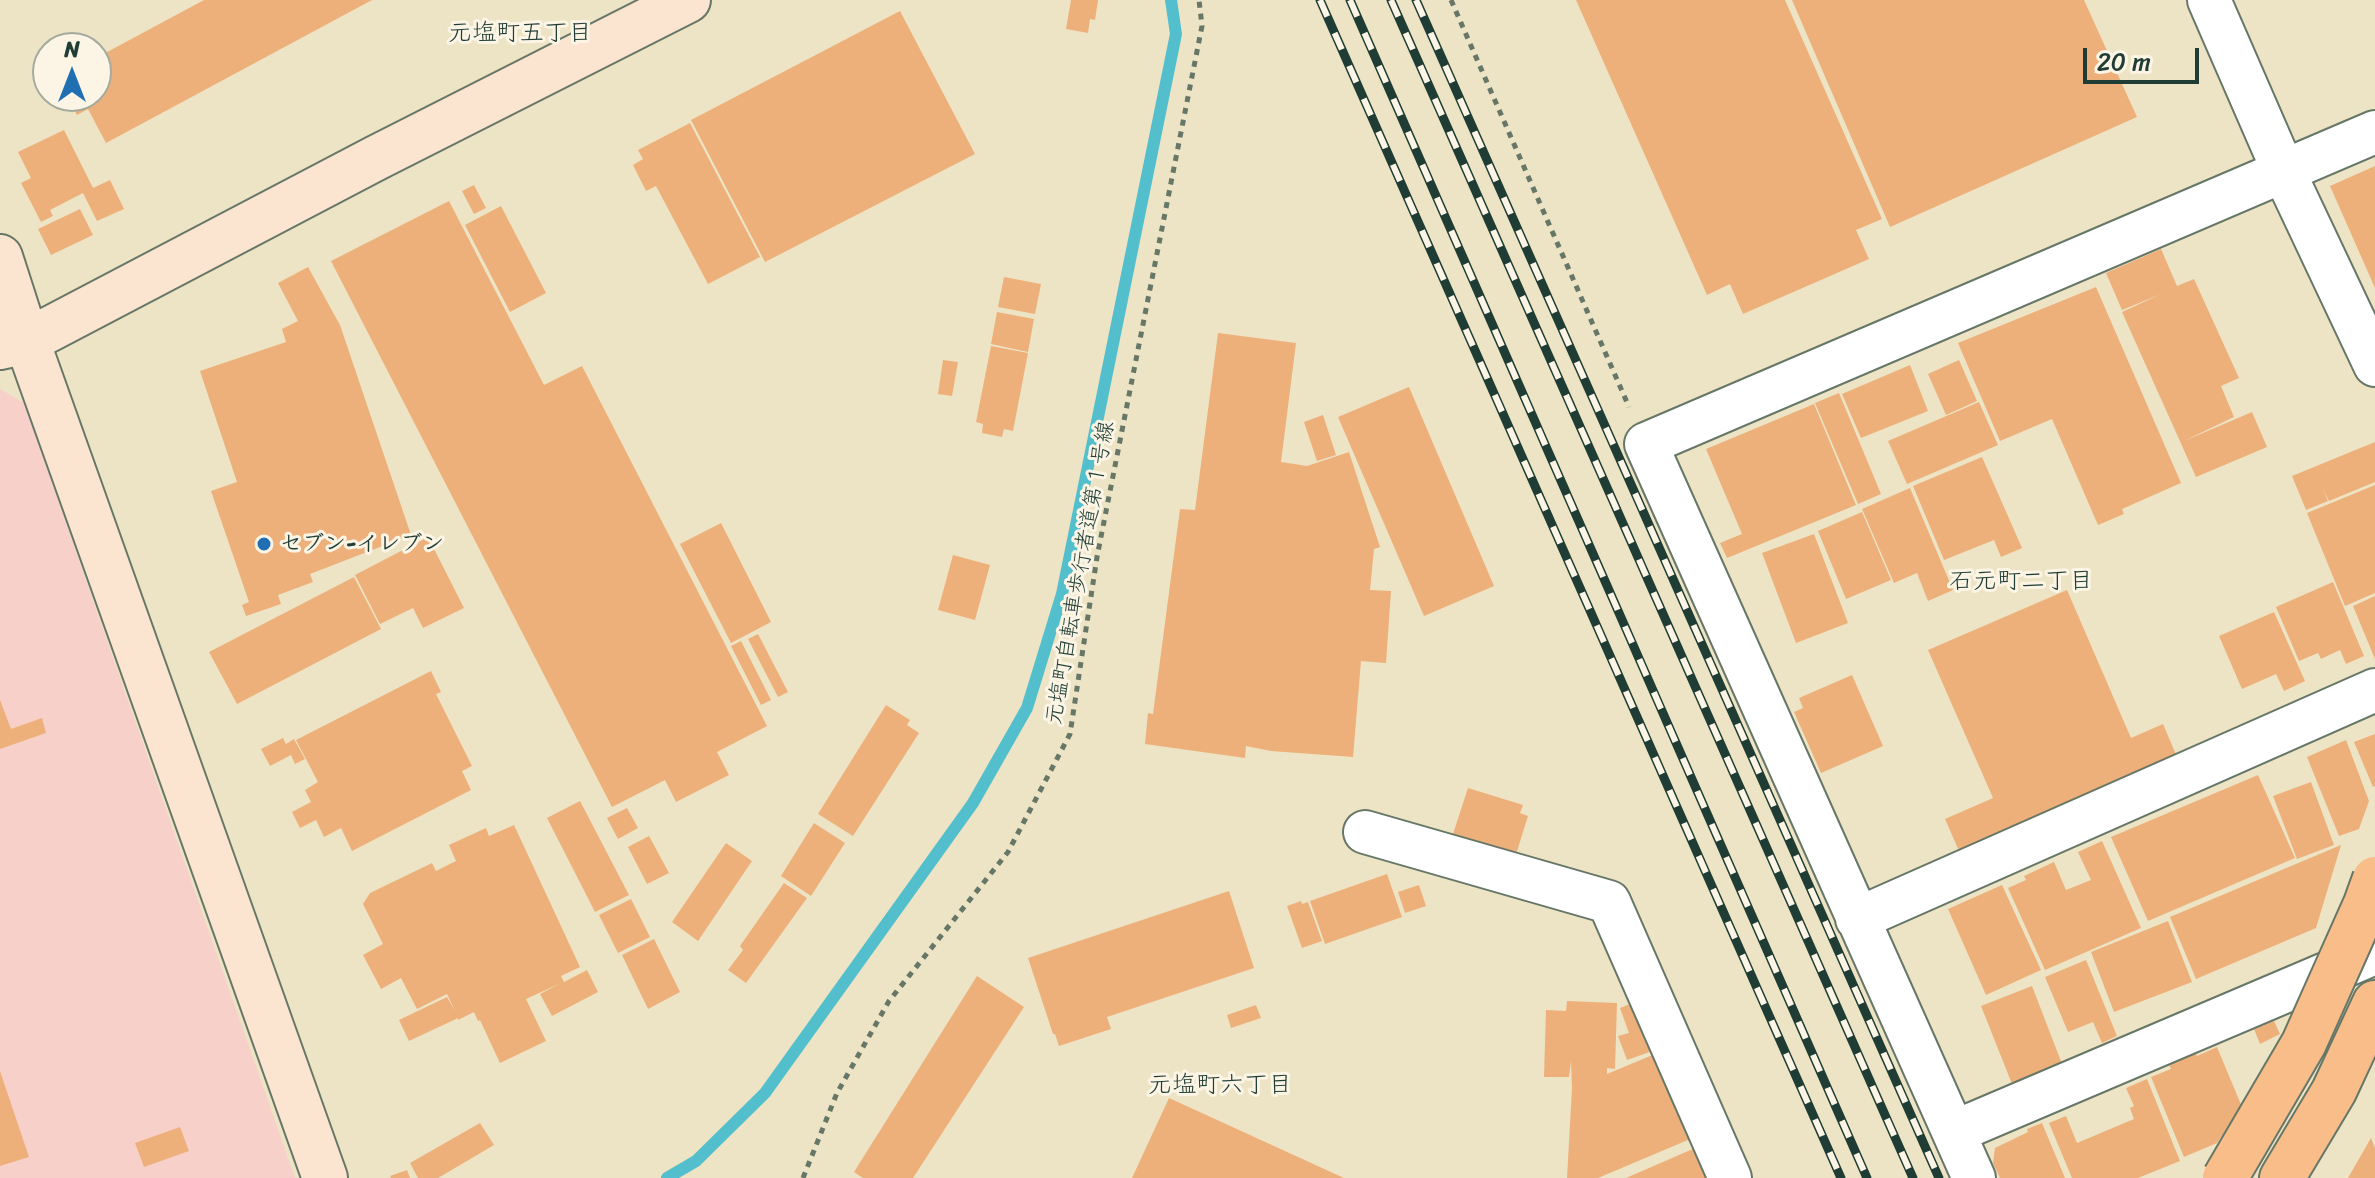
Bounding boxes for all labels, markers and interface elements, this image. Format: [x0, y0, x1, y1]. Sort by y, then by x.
district label: 元塩町五丁目 [448, 20, 592, 48]
text: N [64, 30, 80, 69]
north arrow [32, 32, 112, 112]
scale bar [2087, 32, 2203, 82]
text: 20 m [2097, 41, 2151, 83]
street label: 元塩町自転車歩行者道第１号線 [1041, 419, 1121, 727]
place label: セブン-イレブン [280, 531, 444, 557]
marker: セブン-イレブン [255, 535, 273, 553]
district label: 石元町二丁目 [1949, 568, 2093, 596]
district label: 元塩町六丁目 [1148, 1072, 1292, 1100]

